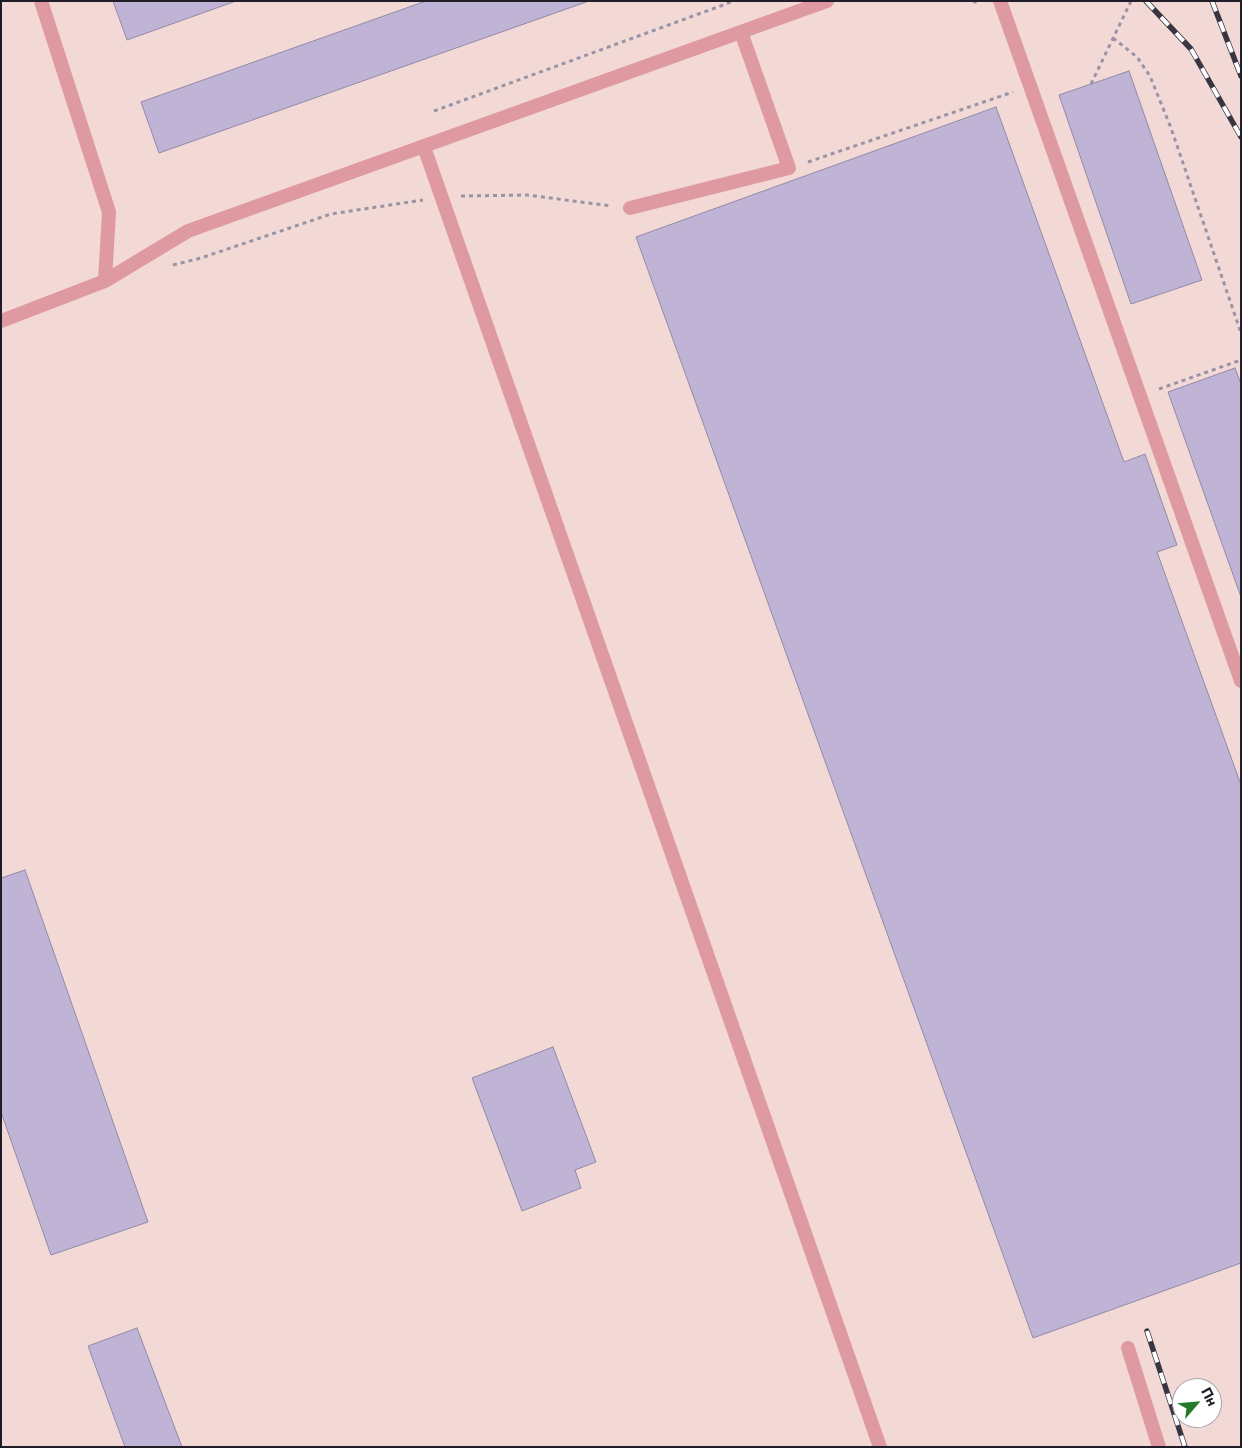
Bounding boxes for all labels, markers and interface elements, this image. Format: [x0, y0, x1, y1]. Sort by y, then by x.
north arrow [1172, 1378, 1222, 1428]
text: Пн [1198, 1384, 1222, 1409]

